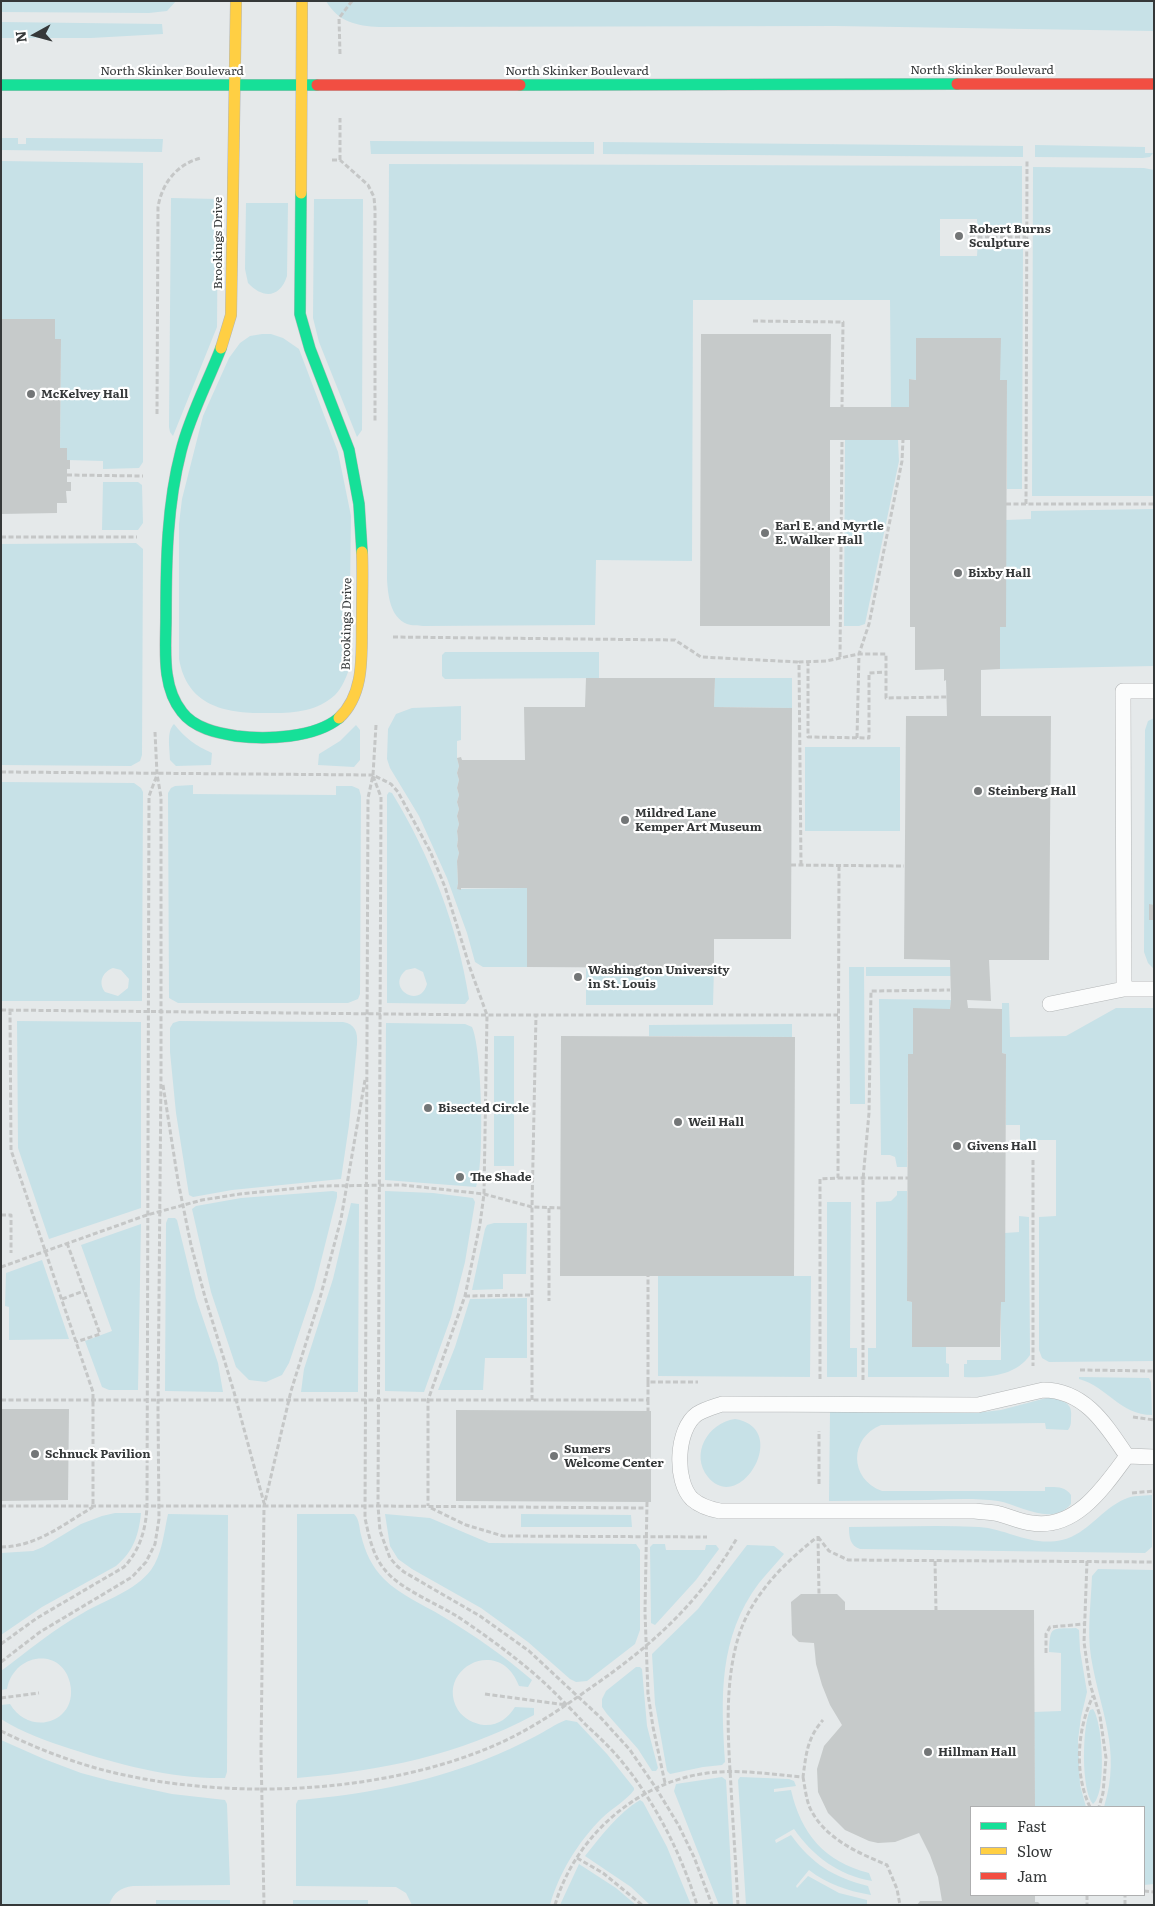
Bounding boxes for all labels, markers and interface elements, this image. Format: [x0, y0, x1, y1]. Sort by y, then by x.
north arrow [10, 10, 60, 60]
text: N [9, 30, 31, 44]
street label: North Skinker Boulevard [910, 63, 1054, 77]
street label: North Skinker Boulevard [100, 64, 244, 78]
street label: North Skinker Boulevard [505, 64, 649, 78]
street label: Brookings Drive [211, 197, 225, 289]
place label: Robert Burns Sculpture [969, 222, 1051, 250]
marker: Robert Burns Sculpture [953, 230, 965, 242]
place label: McKelvey Hall [41, 387, 128, 401]
marker: McKelvey Hall [25, 388, 37, 400]
place label: Earl E. and Myrtle E. Walker Hall [775, 519, 884, 547]
marker: Earl E. and Myrtle E. Walker Hall [759, 527, 771, 539]
place label: Bixby Hall [968, 566, 1031, 580]
marker: Bixby Hall [952, 567, 964, 579]
street label: Brookings Drive [339, 578, 355, 670]
place label: Steinberg Hall [988, 784, 1076, 798]
marker: Steinberg Hall [972, 785, 984, 797]
place label: Mildred Lane Kemper Art Museum [635, 806, 762, 834]
marker: Mildred Lane Kemper Art Museum [619, 814, 631, 826]
place label: Washington University in St. Louis [588, 963, 730, 991]
marker: Washington University in St. Louis [572, 971, 584, 983]
place label: Bisected Circle [438, 1101, 529, 1115]
marker: Bisected Circle [422, 1102, 434, 1114]
place label: Weil Hall [688, 1115, 744, 1129]
marker: Weil Hall [672, 1116, 684, 1128]
place label: Givens Hall [967, 1139, 1036, 1153]
marker: Givens Hall [951, 1140, 963, 1152]
place label: The Shade [470, 1170, 532, 1184]
marker: The Shade [454, 1171, 466, 1183]
place label: Sumers Welcome Center [564, 1442, 664, 1470]
place label: Schnuck Pavilion [45, 1447, 151, 1461]
marker: Schnuck Pavilion [29, 1448, 41, 1460]
marker: Sumers Welcome Center [548, 1450, 560, 1462]
place label: Hillman Hall [938, 1745, 1016, 1759]
marker: Hillman Hall [922, 1746, 934, 1758]
legend [970, 1806, 1145, 1896]
text: Fast [1017, 1814, 1046, 1837]
text: Slow [1017, 1839, 1052, 1862]
text: Jam [1017, 1864, 1047, 1887]

